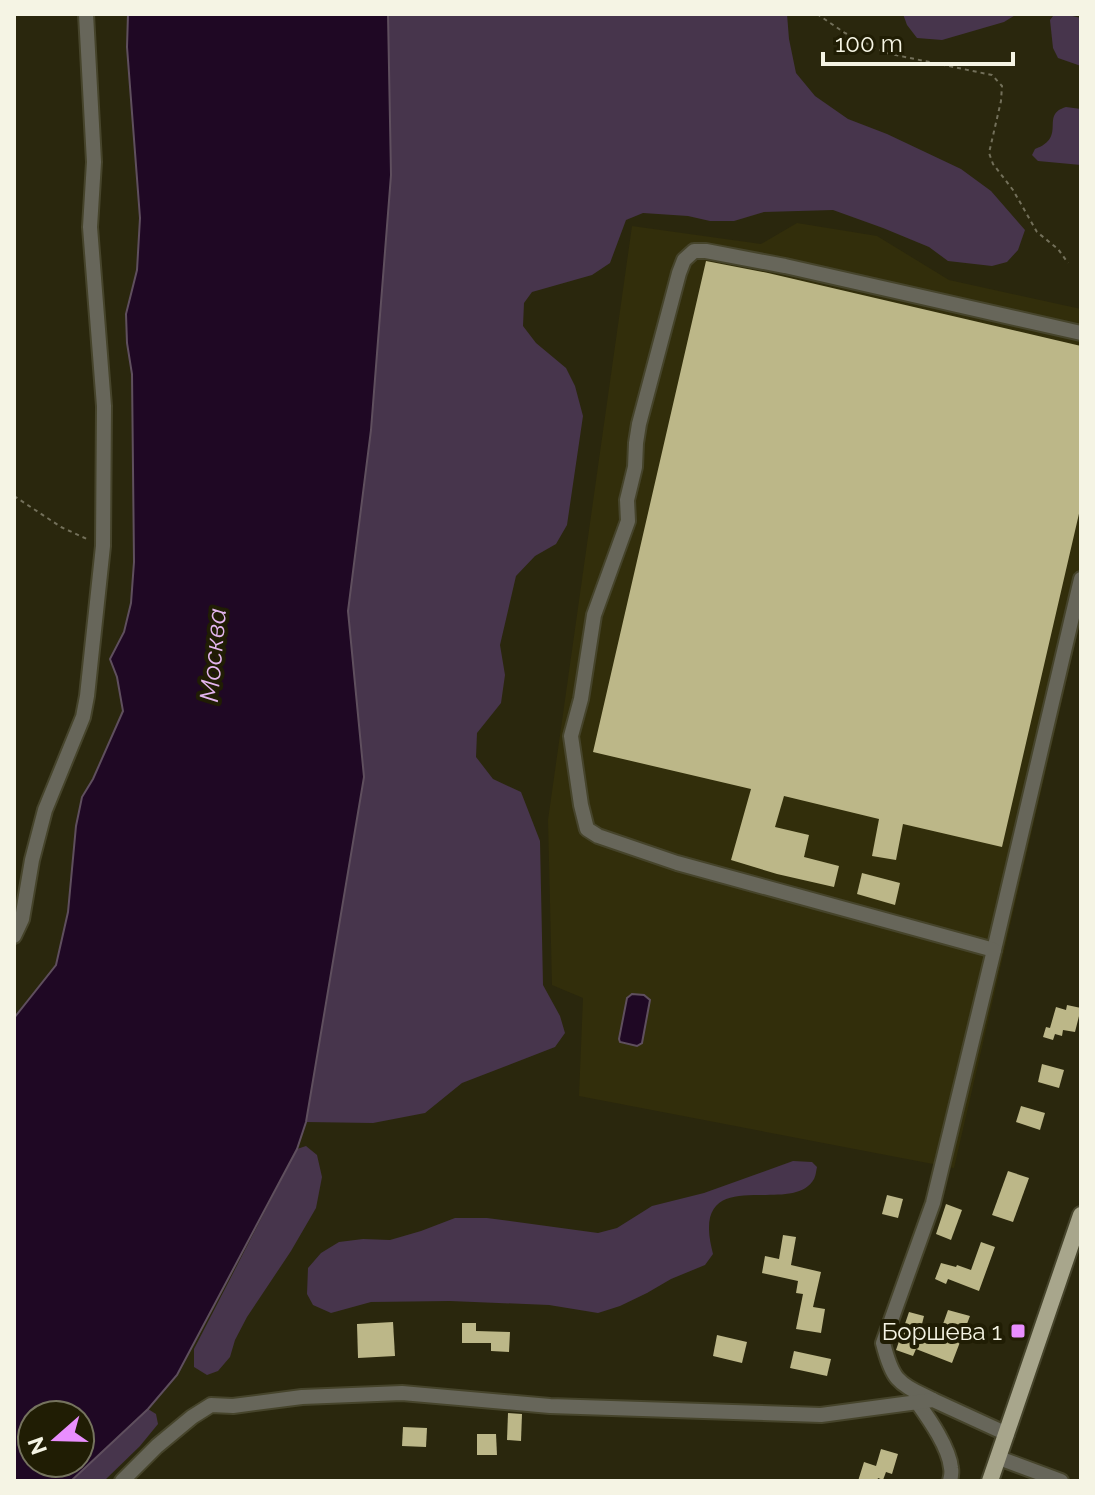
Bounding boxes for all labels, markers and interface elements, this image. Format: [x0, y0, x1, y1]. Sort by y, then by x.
scale bar [823, 16, 1013, 66]
text: 100 m [835, 29, 903, 58]
water label: Москва [194, 607, 232, 703]
place label: Боршева 1 [882, 1317, 1002, 1346]
marker: Боршева 1 [1009, 1322, 1027, 1340]
north arrow [16, 1399, 96, 1479]
text: N [22, 1434, 52, 1458]

